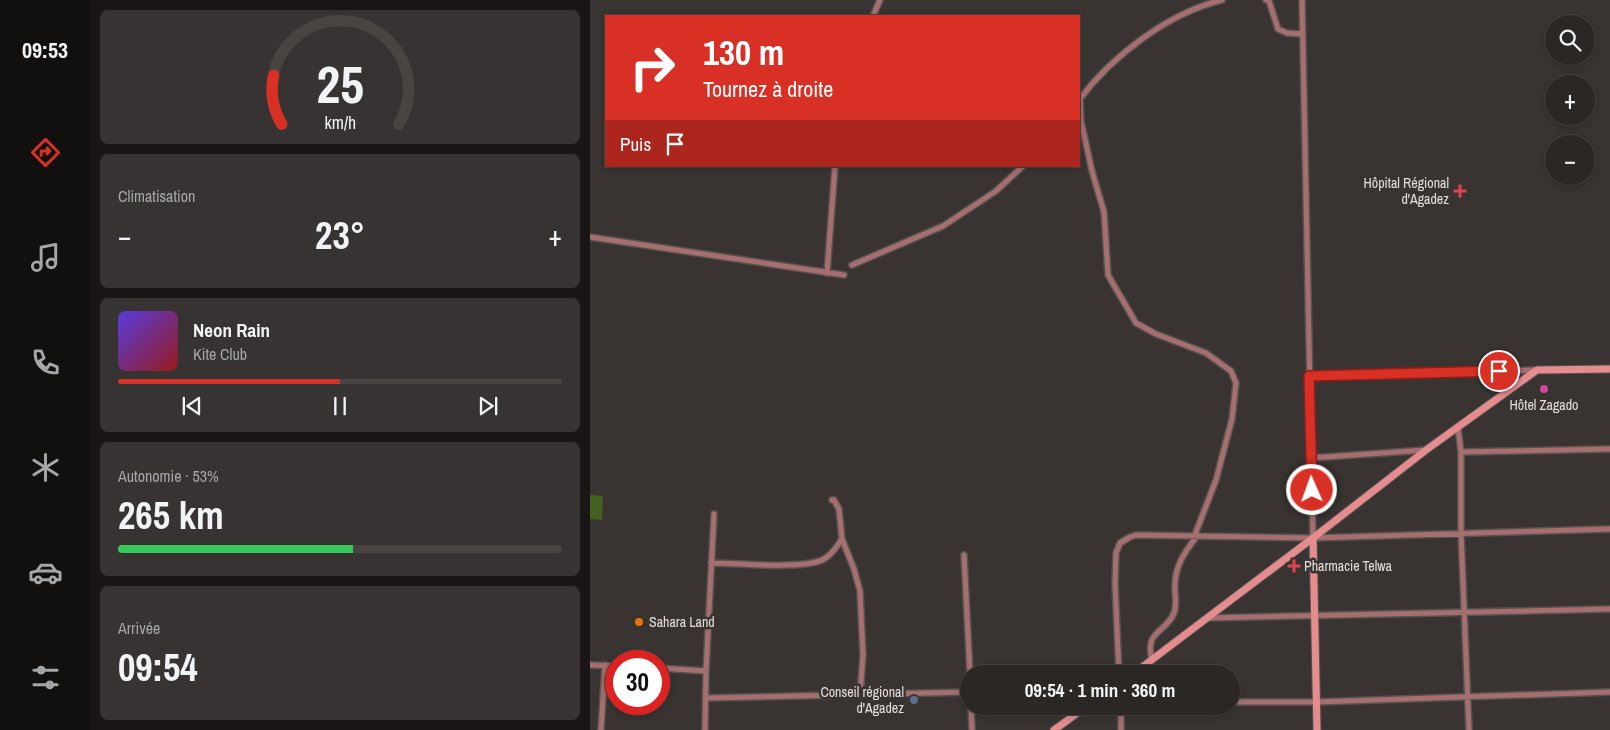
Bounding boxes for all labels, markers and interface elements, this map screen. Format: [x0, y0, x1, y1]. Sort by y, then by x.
map controls [1545, 15, 1595, 185]
button: search [1545, 15, 1595, 65]
text: 130 m [703, 29, 784, 76]
text: 09:53 [22, 35, 68, 65]
icon: right [620, 35, 685, 100]
text: 25 [316, 49, 364, 119]
text: Tournez à droite [703, 74, 833, 104]
button: + [1545, 75, 1595, 125]
text: km/h [324, 111, 356, 135]
icon: arrive [661, 130, 689, 158]
text: Puis [620, 131, 651, 157]
icon: directions [28, 135, 63, 170]
button: − [1545, 135, 1595, 185]
place label: Hôpital Régional d'Agadez [1363, 174, 1449, 208]
marker: Hôpital Régional d'Agadez [1453, 184, 1467, 198]
text: Climatisation [118, 185, 195, 207]
text: 23° [315, 210, 365, 261]
text: − [118, 217, 131, 255]
text: + [549, 217, 562, 255]
icon: music [28, 240, 63, 275]
text: Neon Rain [193, 317, 270, 343]
text: Kite Club [193, 343, 247, 365]
icon: phone [28, 345, 63, 380]
pin [1478, 350, 1520, 392]
icon: arrive [1485, 357, 1513, 385]
marker: Hôtel Zagado [1538, 383, 1550, 395]
icon: previous [178, 392, 206, 420]
icon: pause [326, 392, 354, 420]
icon: next [474, 392, 502, 420]
place label: Hôtel Zagado [1510, 396, 1578, 414]
icon: climate [28, 450, 63, 485]
position arrow [1285, 463, 1337, 515]
text: Autonomie · 53% [118, 465, 219, 487]
text: 265 km [118, 490, 224, 541]
icon: car [28, 555, 63, 590]
place label: Pharmacie Telwa [1304, 557, 1392, 575]
marker: Pharmacie Telwa [1288, 560, 1300, 572]
place label: Sahara Land [649, 613, 715, 631]
marker: Sahara Land [633, 616, 645, 628]
text: Arrivée [118, 617, 160, 639]
text: 09:54 [118, 642, 198, 693]
speed limit sign: 30 [605, 650, 670, 715]
icon: filters [28, 660, 63, 695]
text: 09:54 · 1 min · 360 m [1025, 677, 1175, 703]
place label: Conseil régional d'Agadez [820, 683, 904, 717]
marker: Conseil régional d'Agadez [908, 694, 920, 706]

